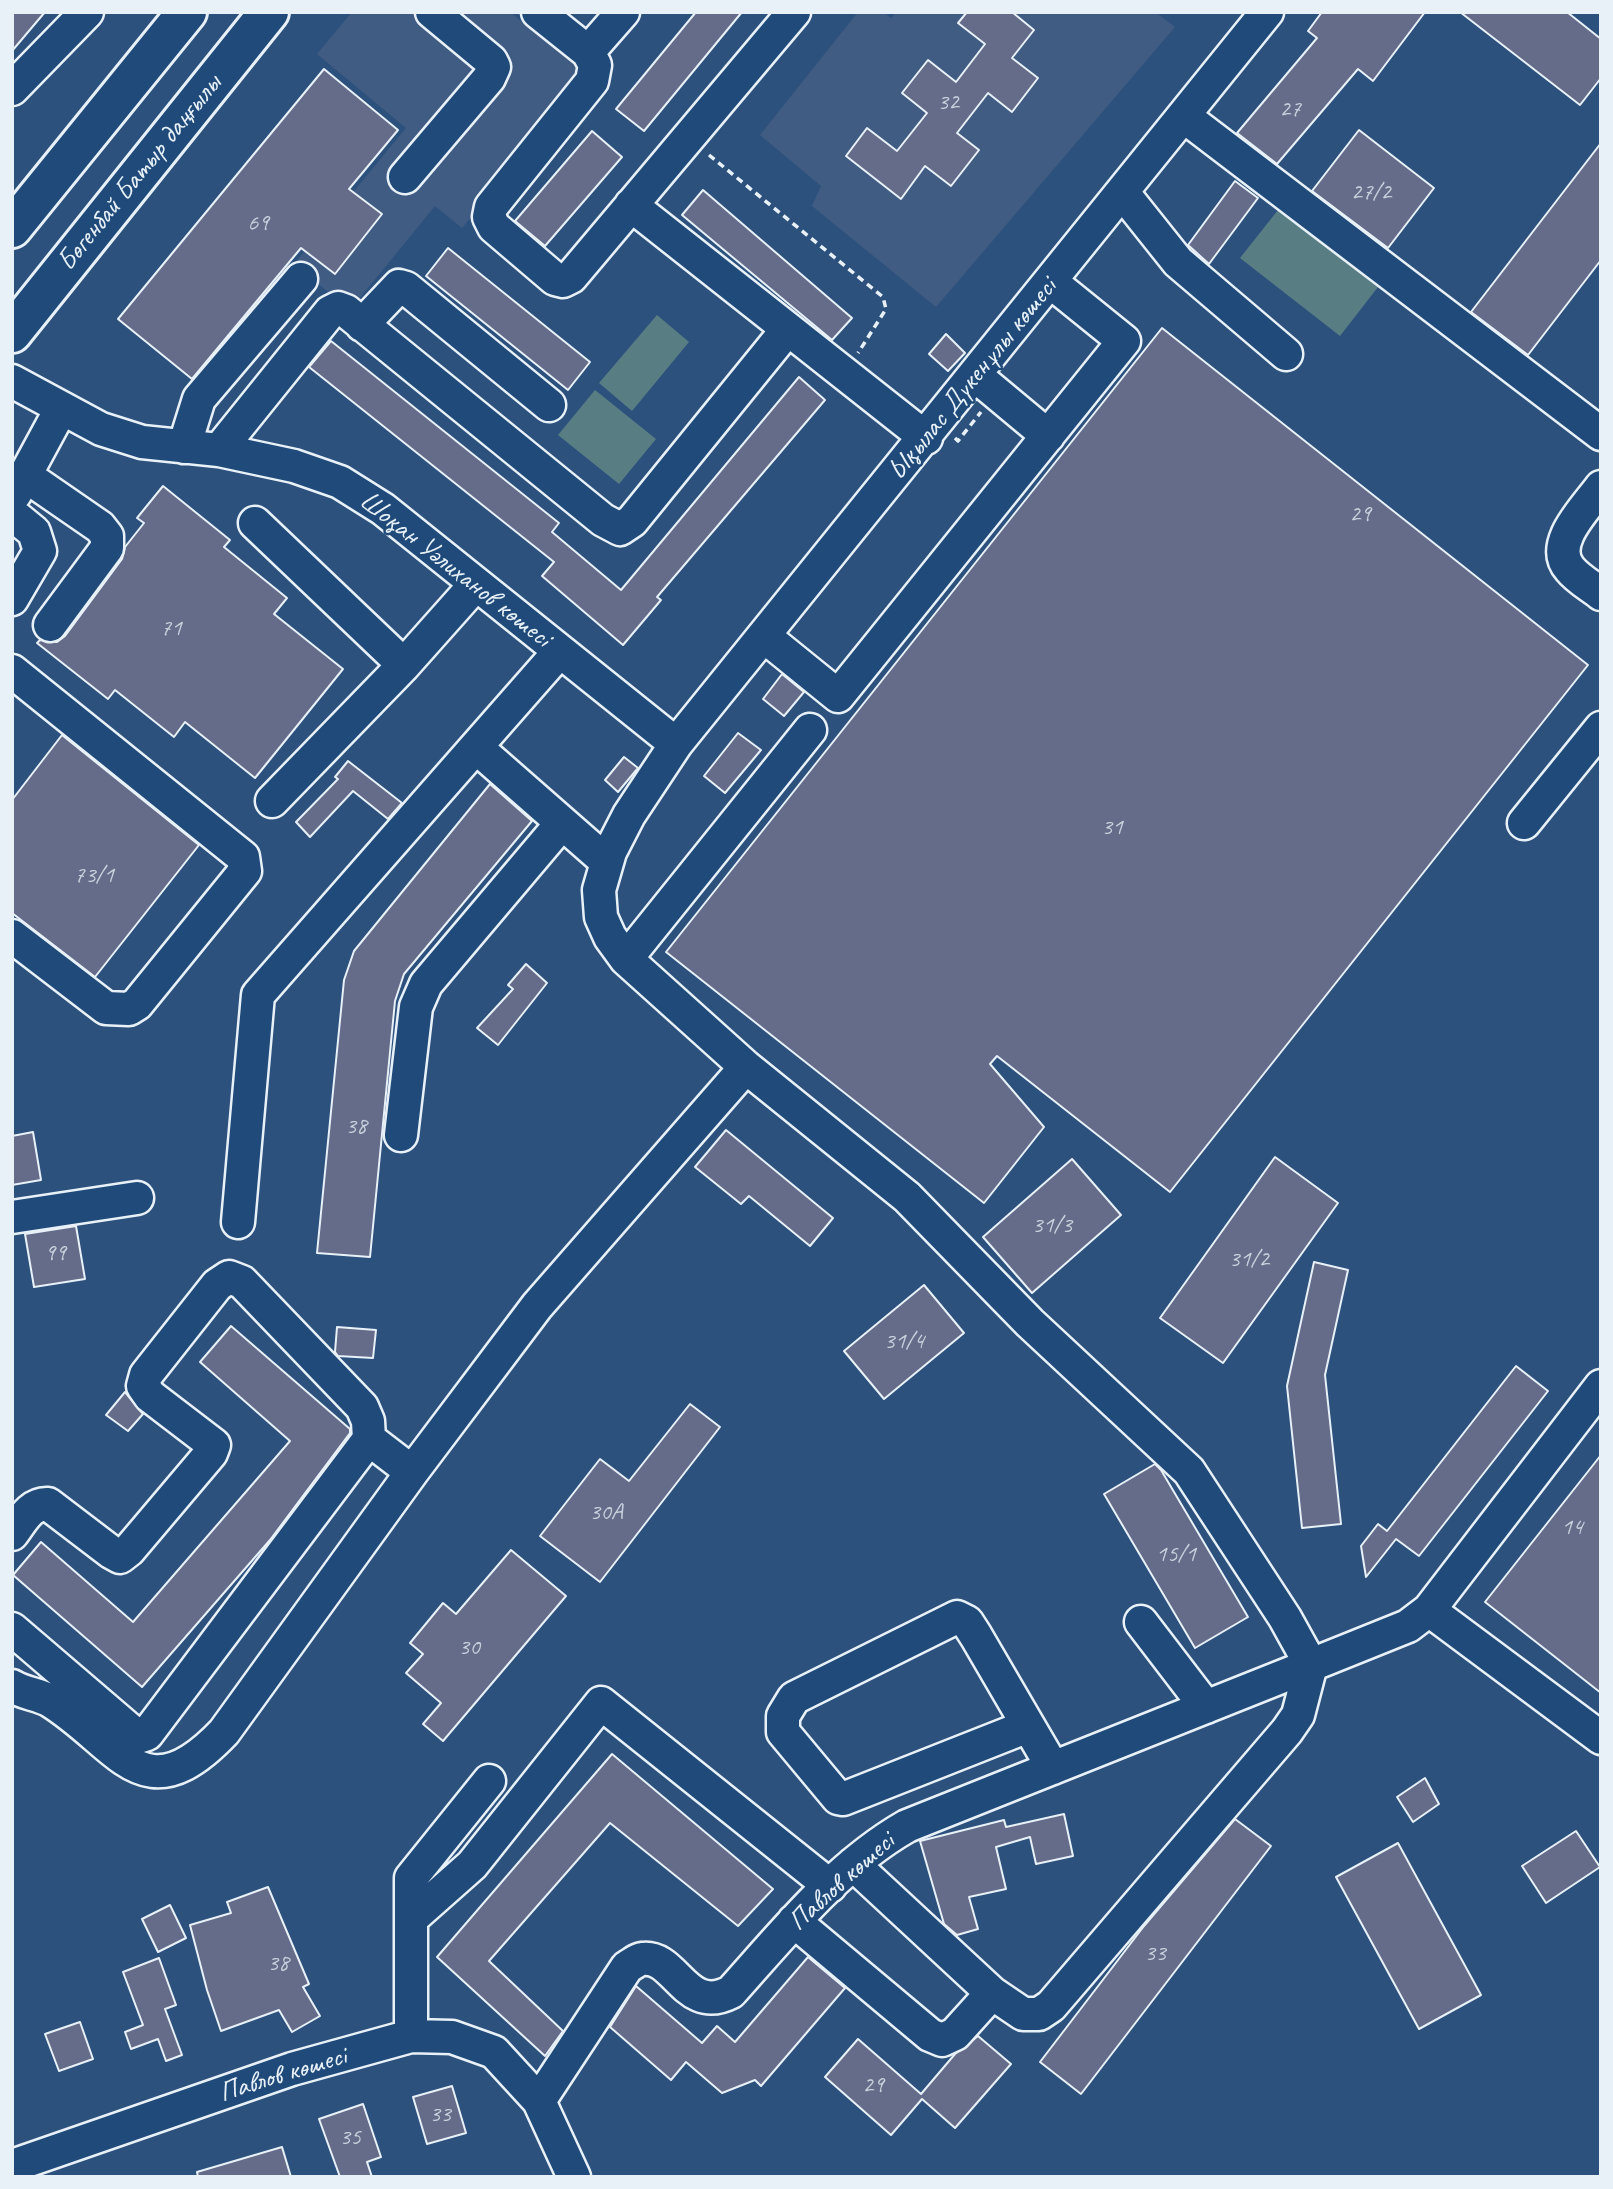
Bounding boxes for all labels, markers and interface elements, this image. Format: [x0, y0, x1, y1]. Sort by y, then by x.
street label: Бөгенбай Батыр даңғылы [50, 68, 230, 278]
house number: 32 [937, 89, 959, 117]
house number: 27 [1279, 96, 1301, 124]
house number: 27/2 [1351, 179, 1391, 207]
house number: 69 [247, 210, 269, 238]
street label: Ықылас Дүкенұлы көшесі [881, 271, 1065, 487]
street label: Шоқан Уәлиханов көшесі [352, 485, 558, 655]
house number: 29 [1349, 501, 1371, 529]
house number: 71 [160, 615, 182, 643]
house number: 31 [1101, 814, 1123, 842]
house number: 73/1 [74, 862, 114, 890]
house number: 38 [345, 1113, 367, 1141]
house number: 31/3 [1032, 1212, 1072, 1240]
house number: 99 [44, 1240, 66, 1268]
house number: 31/2 [1229, 1246, 1269, 1274]
house number: 31/4 [884, 1328, 924, 1356]
house number: 30А [589, 1499, 623, 1527]
house number: 14 [1561, 1514, 1583, 1542]
house number: 15/1 [1156, 1541, 1196, 1569]
house number: 30 [458, 1634, 480, 1662]
street label: Павлов көшесі [782, 1825, 902, 1939]
house number: 33 [1144, 1940, 1166, 1968]
house number: 38 [267, 1950, 289, 1978]
street label: Павлов көшесі [215, 2040, 351, 2110]
house number: 29 [862, 2072, 884, 2100]
house number: 33 [429, 2101, 451, 2129]
house number: 35 [339, 2124, 361, 2152]

